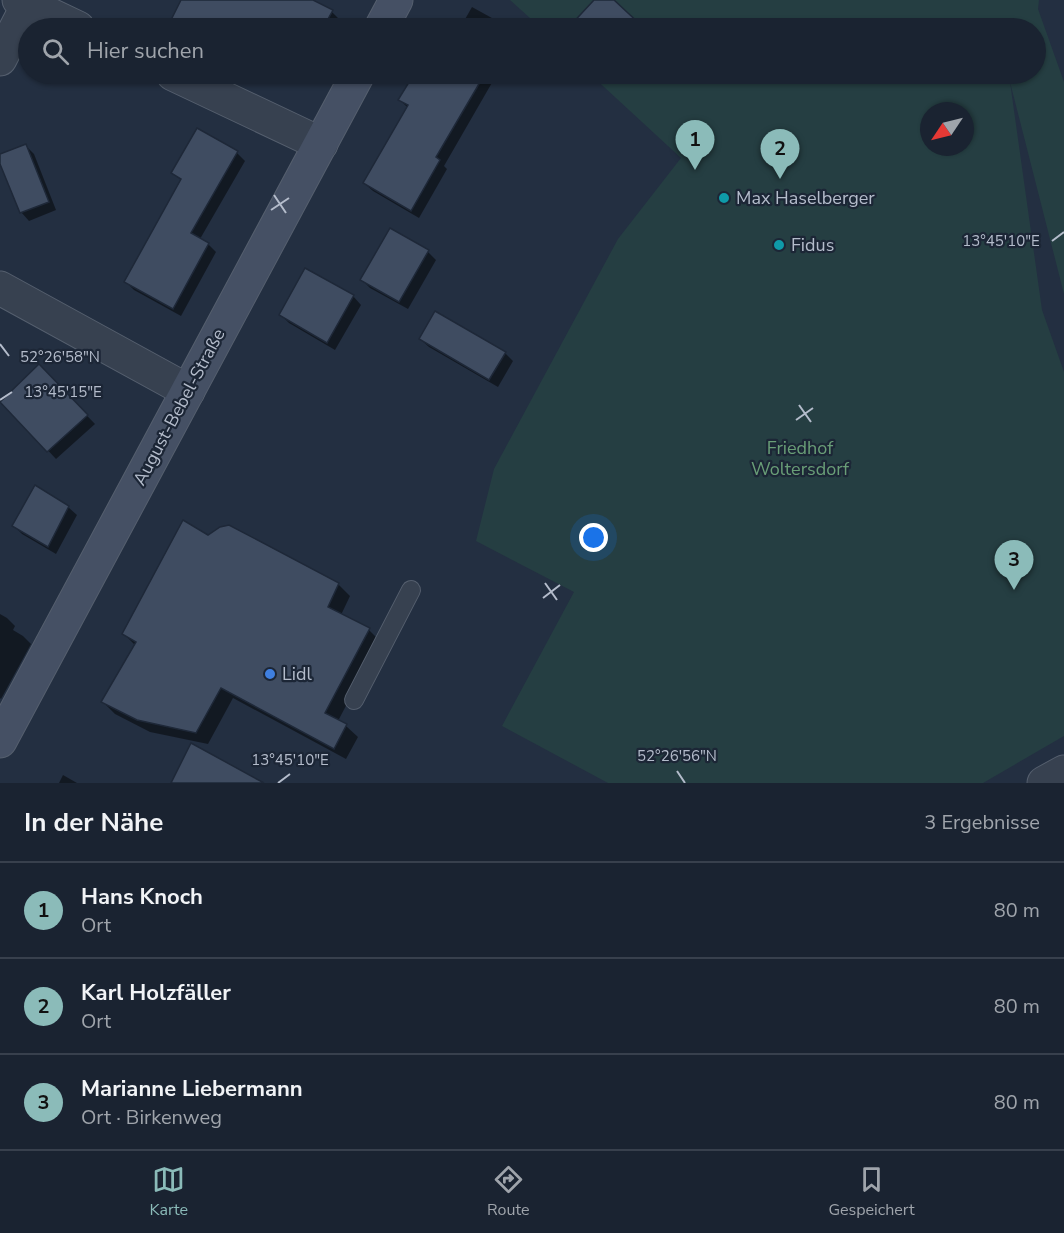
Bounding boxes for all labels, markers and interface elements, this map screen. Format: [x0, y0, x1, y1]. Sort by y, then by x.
search box [18, 18, 1046, 84]
icon: search [39, 35, 72, 68]
text: Hier suchen [87, 36, 204, 66]
north arrow [920, 102, 974, 156]
pin: 1 [676, 120, 714, 170]
pin: 2 [760, 130, 800, 179]
place label: Max Haselberger [736, 186, 875, 210]
marker: Max Haselberger [717, 191, 731, 205]
text: 13°45'10"E [962, 231, 1040, 251]
place label: Fidus [791, 233, 834, 257]
marker: Fidus [772, 238, 786, 252]
street label: August-Bebel-Straße [127, 324, 231, 490]
text: 52°26'58"N [20, 347, 100, 367]
text: 13°45'15"E [24, 382, 102, 402]
park label: Friedhof Woltersdorf [751, 436, 850, 481]
your location [579, 523, 608, 552]
pin: 3 [994, 540, 1034, 590]
place label: Lidl [282, 662, 312, 686]
marker: Lidl [263, 667, 277, 681]
text: 52°26'56"N [637, 746, 717, 766]
text: 13°45'10"E [251, 750, 329, 770]
text: In der Nähe [24, 805, 163, 840]
text: 3 Ergebnisse [924, 809, 1040, 836]
text: Hans Knoch [81, 882, 203, 912]
text: 1 [38, 897, 50, 924]
text: 80 m [994, 897, 1040, 924]
text: Ort [81, 912, 111, 939]
text: Karl Holzfäller [81, 978, 231, 1008]
text: 2 [38, 993, 50, 1020]
text: 80 m [994, 993, 1040, 1020]
text: Ort [81, 1008, 111, 1035]
text: Marianne Liebermann [81, 1074, 303, 1104]
text: 3 [38, 1089, 50, 1116]
text: 80 m [994, 1089, 1040, 1116]
text: Ort · Birkenweg [81, 1104, 222, 1131]
tab: Karte [149, 1163, 188, 1221]
tab: Route [487, 1163, 529, 1221]
tab: Gespeichert [828, 1163, 915, 1221]

